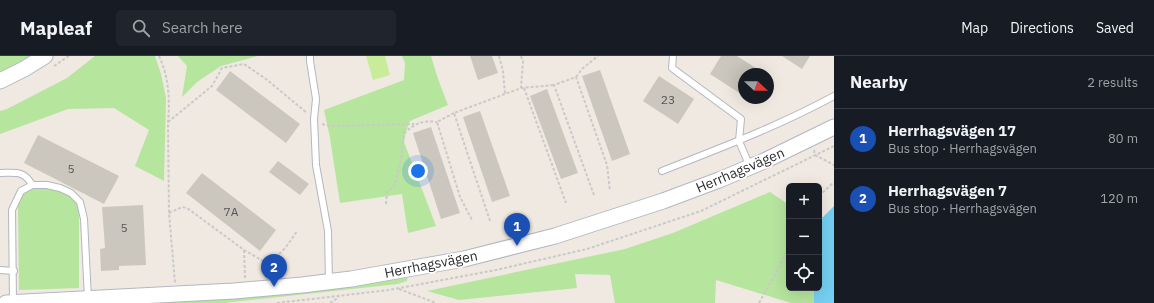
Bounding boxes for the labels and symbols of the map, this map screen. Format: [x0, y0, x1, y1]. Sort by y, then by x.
north arrow [738, 68, 774, 104]
house number: 23 [661, 92, 675, 107]
street label: Herrhagsvägen [693, 143, 787, 197]
house number: 5 [67, 161, 75, 176]
your location [408, 161, 428, 181]
house number: 7A [224, 204, 239, 219]
pin: 1 [504, 213, 530, 246]
house number: 5 [120, 220, 128, 235]
street label: Herrhagsvägen [383, 246, 479, 282]
pin: 2 [261, 254, 287, 287]

